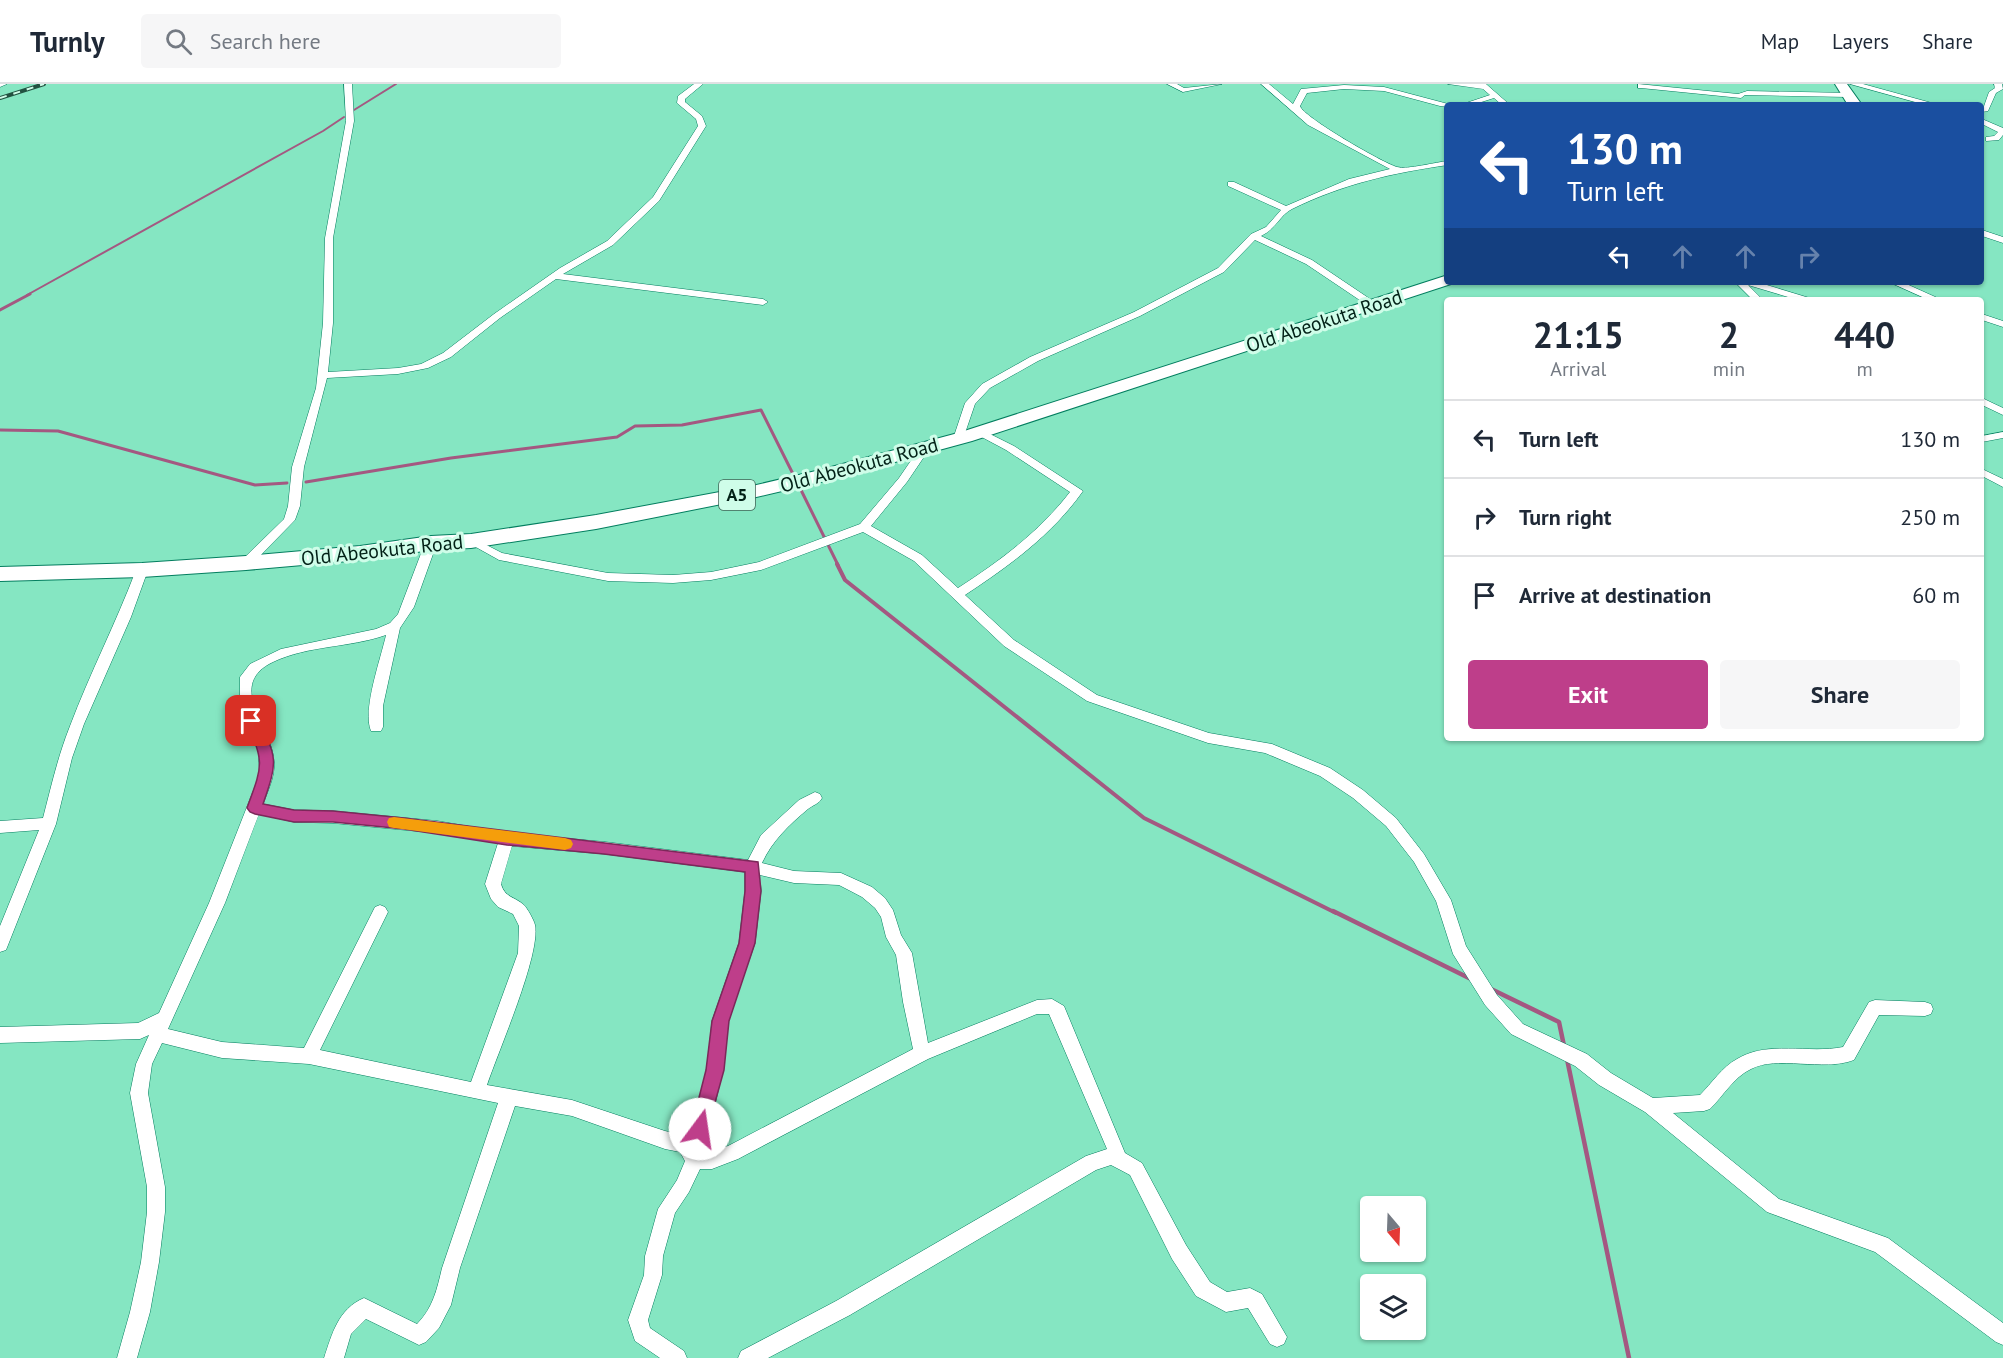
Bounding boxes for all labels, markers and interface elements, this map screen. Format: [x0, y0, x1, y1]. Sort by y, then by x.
search box [141, 14, 561, 68]
text: Turnly [30, 23, 105, 60]
icon: search [162, 25, 195, 58]
text: Search here [210, 27, 321, 55]
text: Map [1761, 28, 1799, 55]
text: Layers [1832, 28, 1889, 55]
text: Share [1922, 28, 1973, 55]
text: 130 m [1567, 121, 1683, 176]
icon: left [1468, 126, 1546, 204]
text: Turn left [1567, 174, 1664, 208]
icon: left [1603, 240, 1636, 273]
icon: ahead [1666, 240, 1699, 273]
icon: ahead [1729, 240, 1762, 273]
icon: right [1792, 240, 1825, 273]
street label: Old Abeokuta Road [1243, 283, 1405, 359]
text: 21:15 [1533, 311, 1624, 358]
text: 2 [1719, 311, 1739, 358]
text: 440 [1834, 311, 1895, 358]
text: Arrival [1550, 356, 1606, 382]
text: min [1713, 356, 1745, 382]
text: m [1857, 356, 1873, 382]
icon: left [1468, 423, 1501, 456]
text: Turn left [1519, 425, 1599, 453]
text: 130 m [1900, 425, 1960, 453]
street label: Old Abeokuta Road [777, 431, 941, 499]
road number: A5 [719, 480, 755, 510]
icon: right [1468, 501, 1501, 534]
text: Turn right [1519, 503, 1611, 531]
text: 250 m [1900, 503, 1960, 531]
street label: Old Abeokuta Road [300, 529, 464, 571]
icon: arrive [1468, 579, 1501, 612]
text: Arrive at destination [1519, 581, 1711, 609]
text: 60 m [1912, 581, 1960, 609]
button: Exit [1468, 660, 1708, 729]
button: Share [1720, 660, 1960, 729]
pin [225, 695, 276, 746]
icon: arrive [234, 704, 267, 737]
position arrow [668, 1097, 732, 1161]
north arrow [1360, 1196, 1426, 1262]
map controls [1360, 1196, 1426, 1340]
button: layers [1360, 1274, 1426, 1340]

